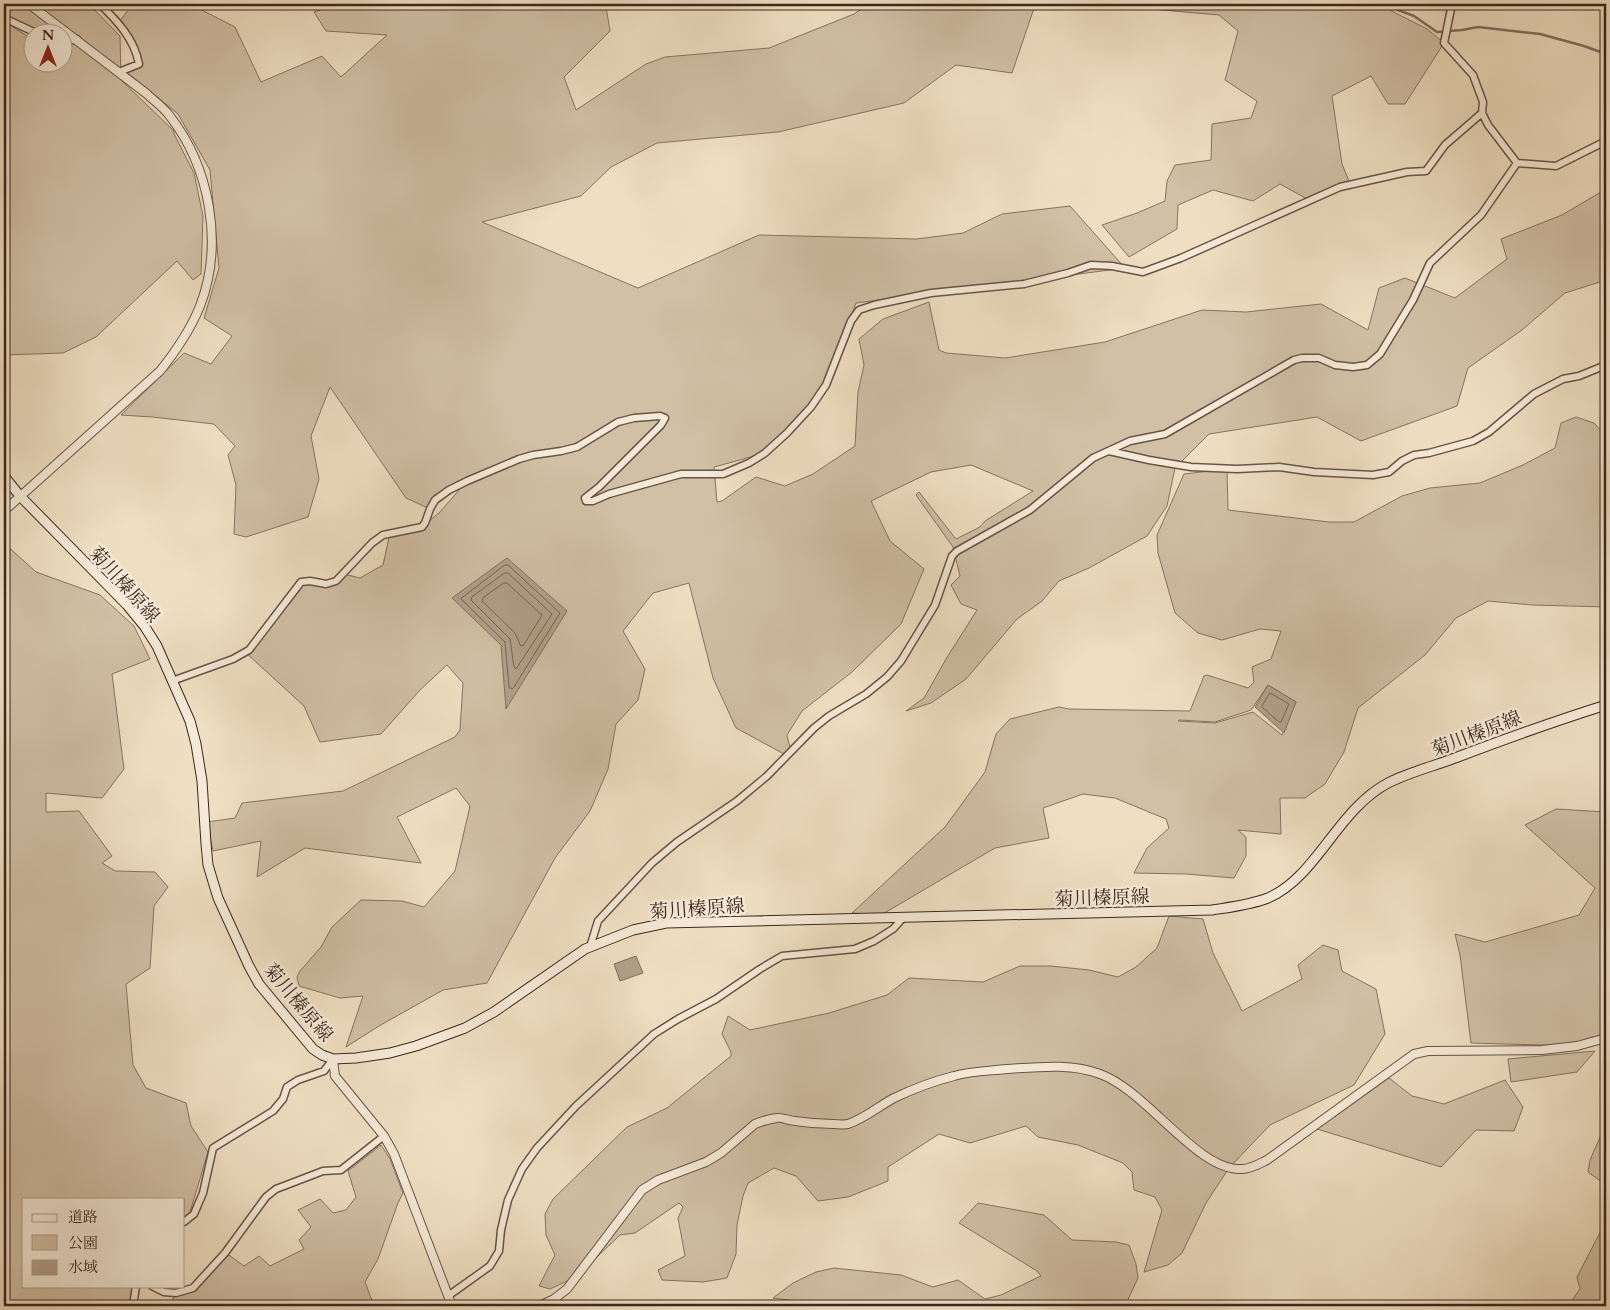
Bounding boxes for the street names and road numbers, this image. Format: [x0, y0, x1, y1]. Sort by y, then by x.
street label: 菊川榛原線 [83, 541, 166, 629]
street label: 菊川榛原線 [1427, 705, 1525, 763]
street label: 菊川榛原線 [1054, 883, 1150, 913]
street label: 菊川榛原線 [649, 893, 745, 925]
street label: 菊川榛原線 [258, 958, 339, 1047]

